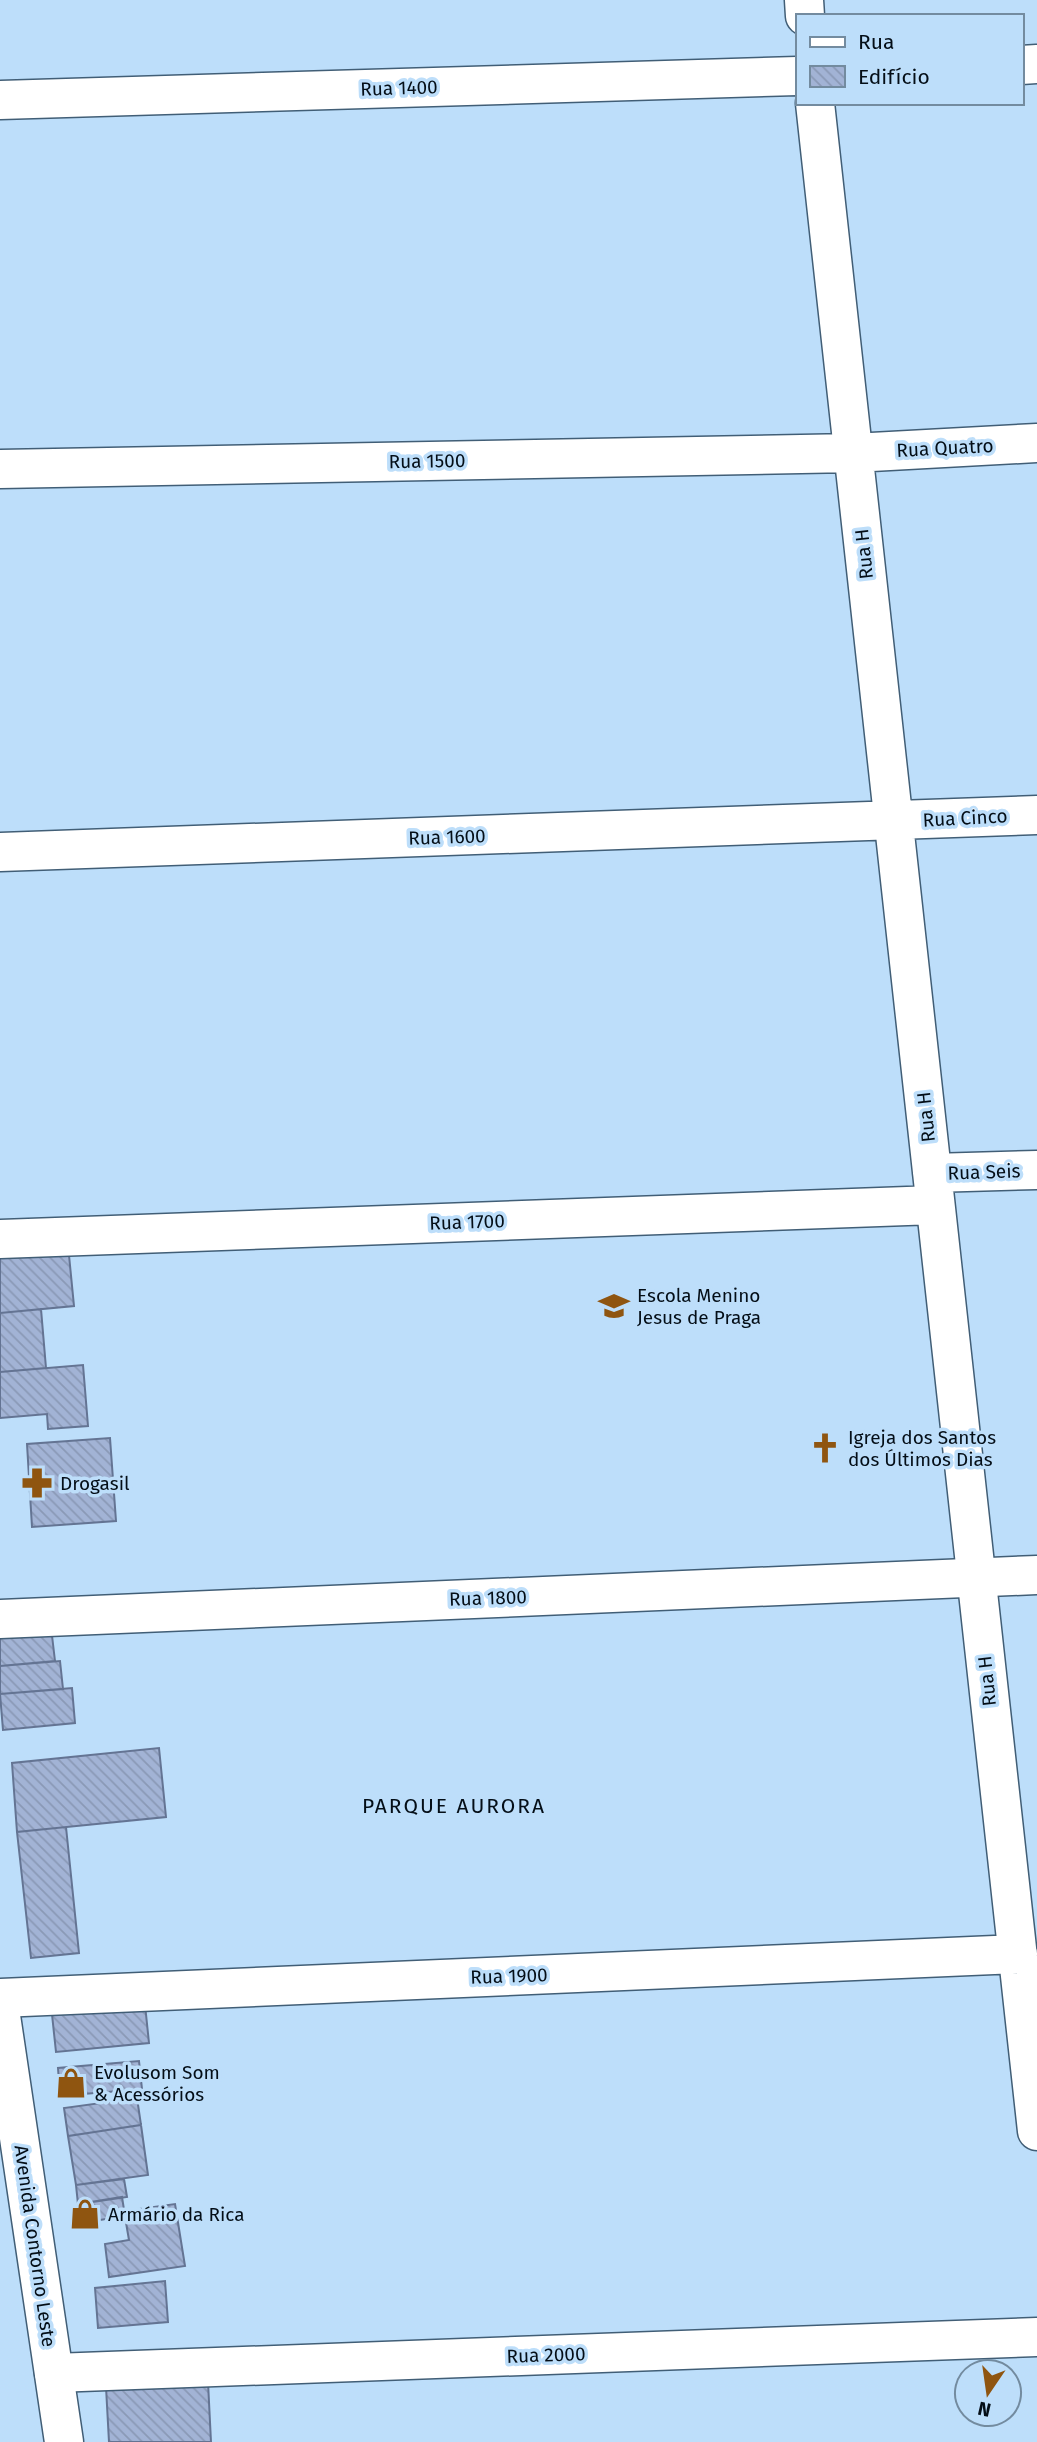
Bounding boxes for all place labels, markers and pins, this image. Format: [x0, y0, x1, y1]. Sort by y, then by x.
place label: Escola Menino Jesus de Praga [637, 1284, 761, 1329]
school or university icon: Escola Menino Jesus de Praga [597, 1289, 631, 1323]
place label: Igreja dos Santos dos Últimos Dias [848, 1426, 996, 1471]
church icon: Igreja dos Santos dos Últimos Dias [808, 1431, 842, 1465]
pharmacy icon: Drogasil [20, 1466, 54, 1500]
place label: Drogasil [60, 1472, 130, 1495]
place label: Evolusom Som & Acessórios [94, 2061, 220, 2106]
shop icon: Evolusom Som & Acessórios [54, 2066, 88, 2100]
shop icon: Armário da Rica [68, 2197, 102, 2231]
place label: Armário da Rica [108, 2203, 244, 2226]

